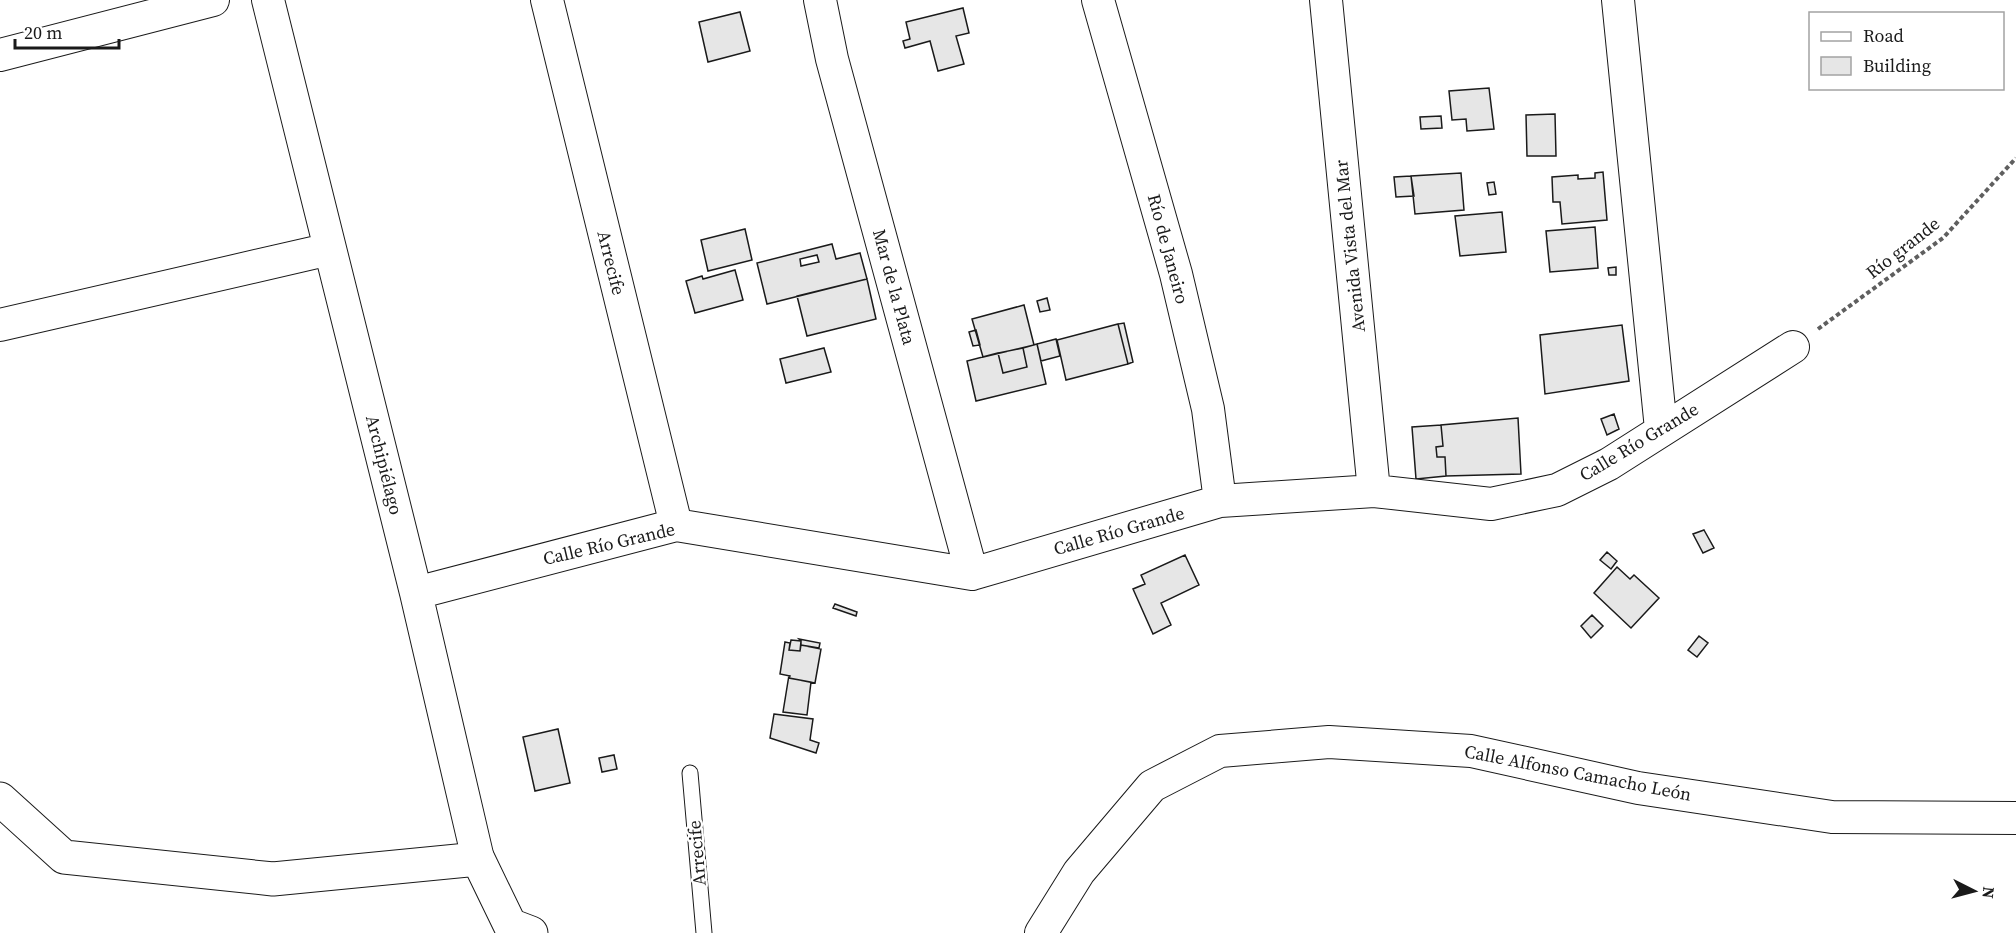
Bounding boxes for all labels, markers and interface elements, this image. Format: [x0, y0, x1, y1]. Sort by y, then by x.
scale bar [15, 12, 118, 50]
legend [1809, 12, 2004, 90]
text: 20 m [24, 20, 62, 45]
text: Road [1863, 23, 1904, 48]
text: Building [1863, 53, 1931, 78]
street label: Avenida Vista del Mar [1328, 158, 1371, 333]
street label: Río de Janeiro [1142, 191, 1195, 307]
street label: Río grande [1861, 211, 1945, 284]
street label: Mar de la Plata [867, 226, 922, 348]
street label: Arrecife [591, 228, 632, 298]
street label: Calle Río Grande [1575, 396, 1703, 487]
street label: Archipiélago [360, 412, 409, 518]
street label: Calle Río Grande [1051, 500, 1187, 561]
street label: Calle Río Grande [540, 516, 677, 571]
street label: Calle Alfonso Camacho León [1462, 738, 1694, 807]
street label: Arrecife [681, 819, 712, 887]
north arrow [1944, 861, 2004, 921]
text: N [1977, 886, 2000, 900]

